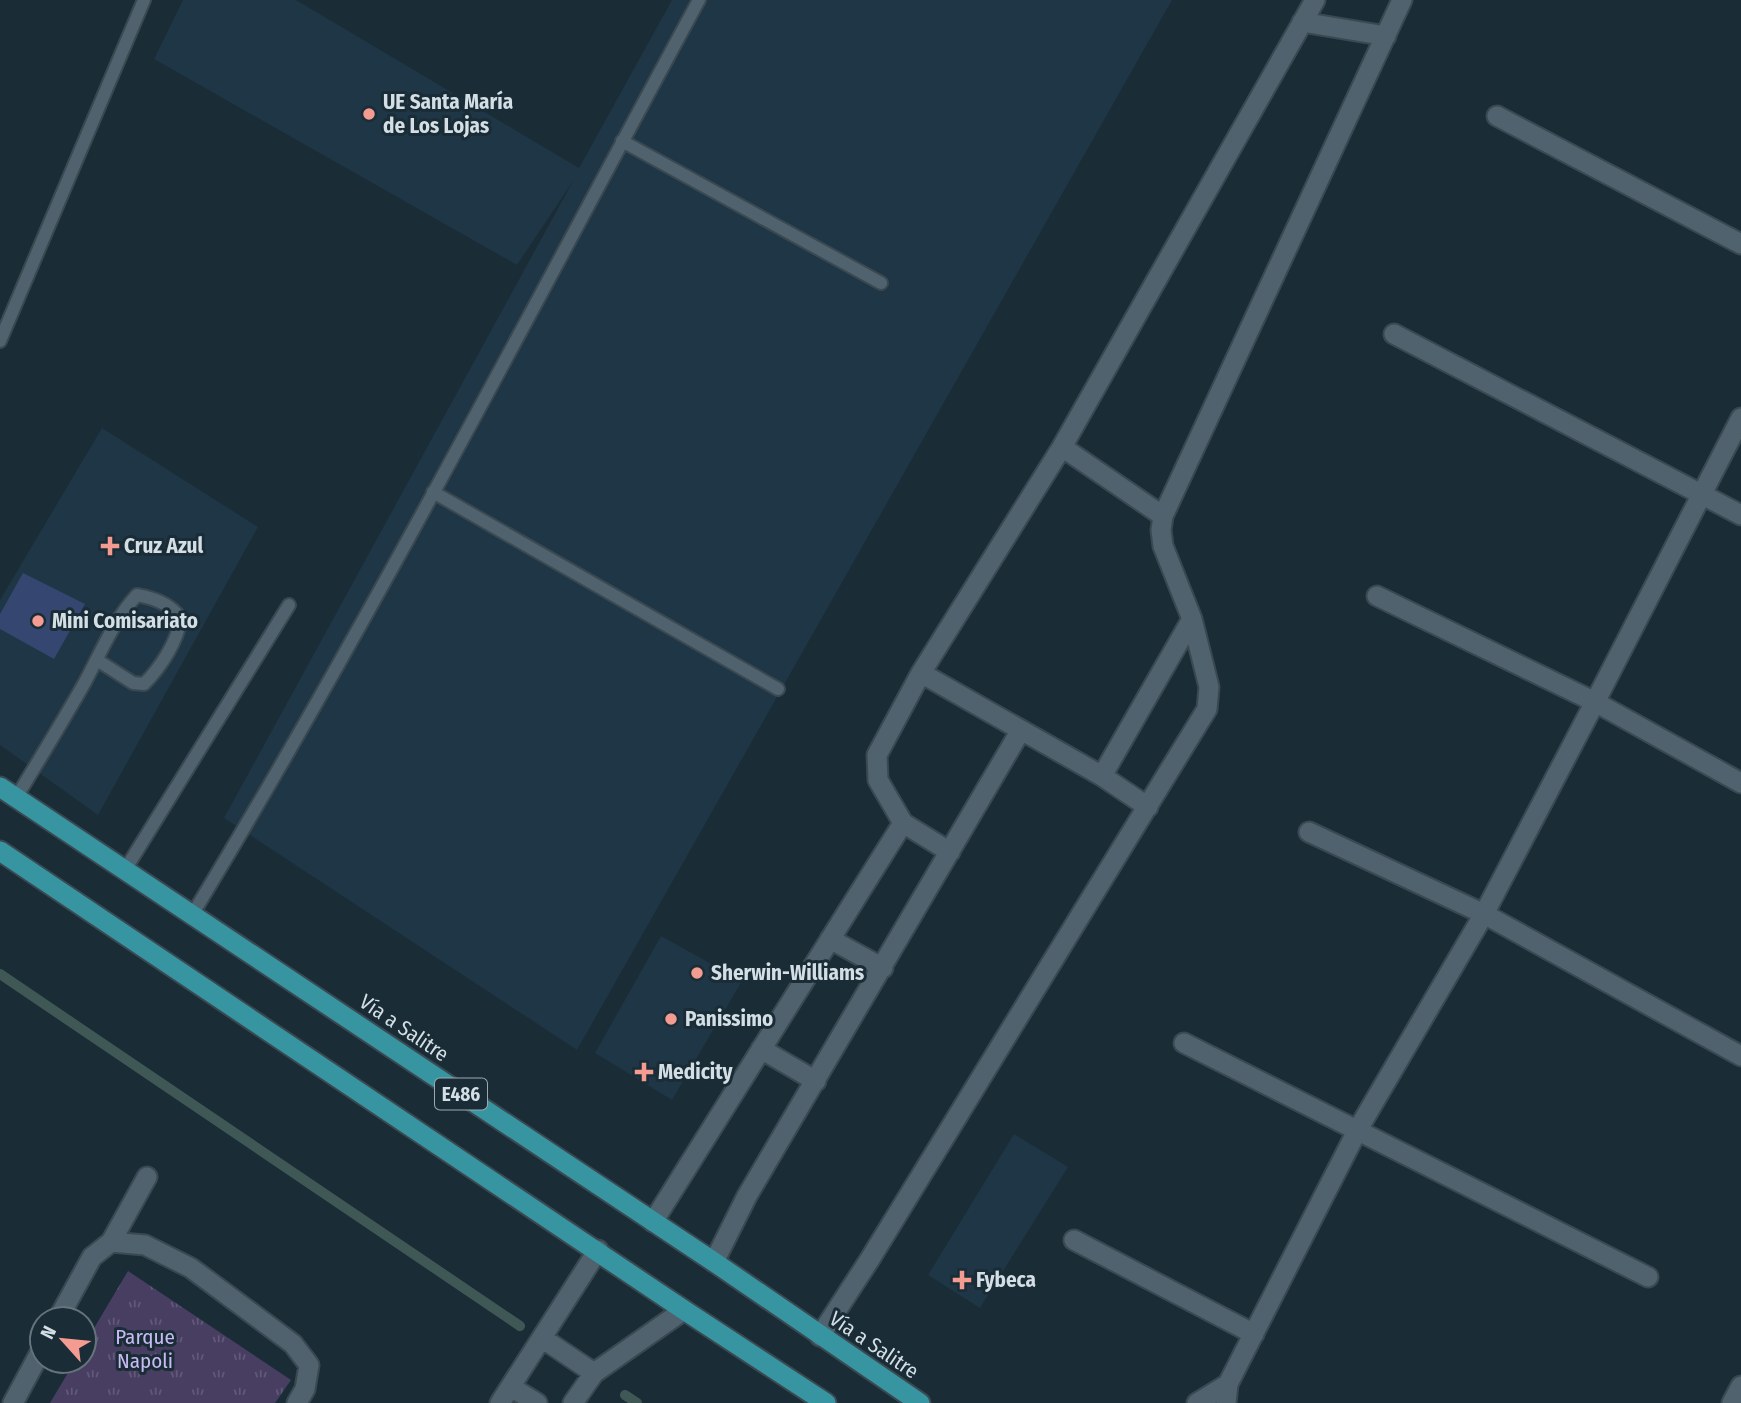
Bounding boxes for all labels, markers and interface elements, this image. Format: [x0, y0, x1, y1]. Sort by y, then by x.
place label: UE Santa María de Los Lojas [383, 89, 513, 139]
marker: UE Santa María de Los Lojas [361, 106, 377, 122]
place label: Cruz Azul [124, 533, 203, 559]
marker: Cruz Azul [102, 538, 118, 554]
place label: Mini Comisariato [52, 608, 198, 634]
marker: Mini Comisariato [30, 613, 46, 629]
place label: Sherwin-Williams [711, 960, 864, 986]
marker: Sherwin-Williams [689, 965, 705, 981]
street label: Vía a Salitre [354, 989, 454, 1067]
place label: Panissimo [685, 1006, 773, 1032]
marker: Panissimo [663, 1011, 679, 1027]
place label: Medicity [658, 1059, 734, 1085]
marker: Medicity [636, 1064, 652, 1080]
road number: E486 [435, 1078, 487, 1110]
place label: Fybeca [976, 1267, 1036, 1293]
marker: Fybeca [954, 1272, 970, 1288]
north arrow [28, 1305, 98, 1375]
street label: Vía a Salitre [824, 1306, 924, 1384]
text: N [35, 1322, 61, 1343]
park label: Parque Napoli [115, 1324, 175, 1374]

